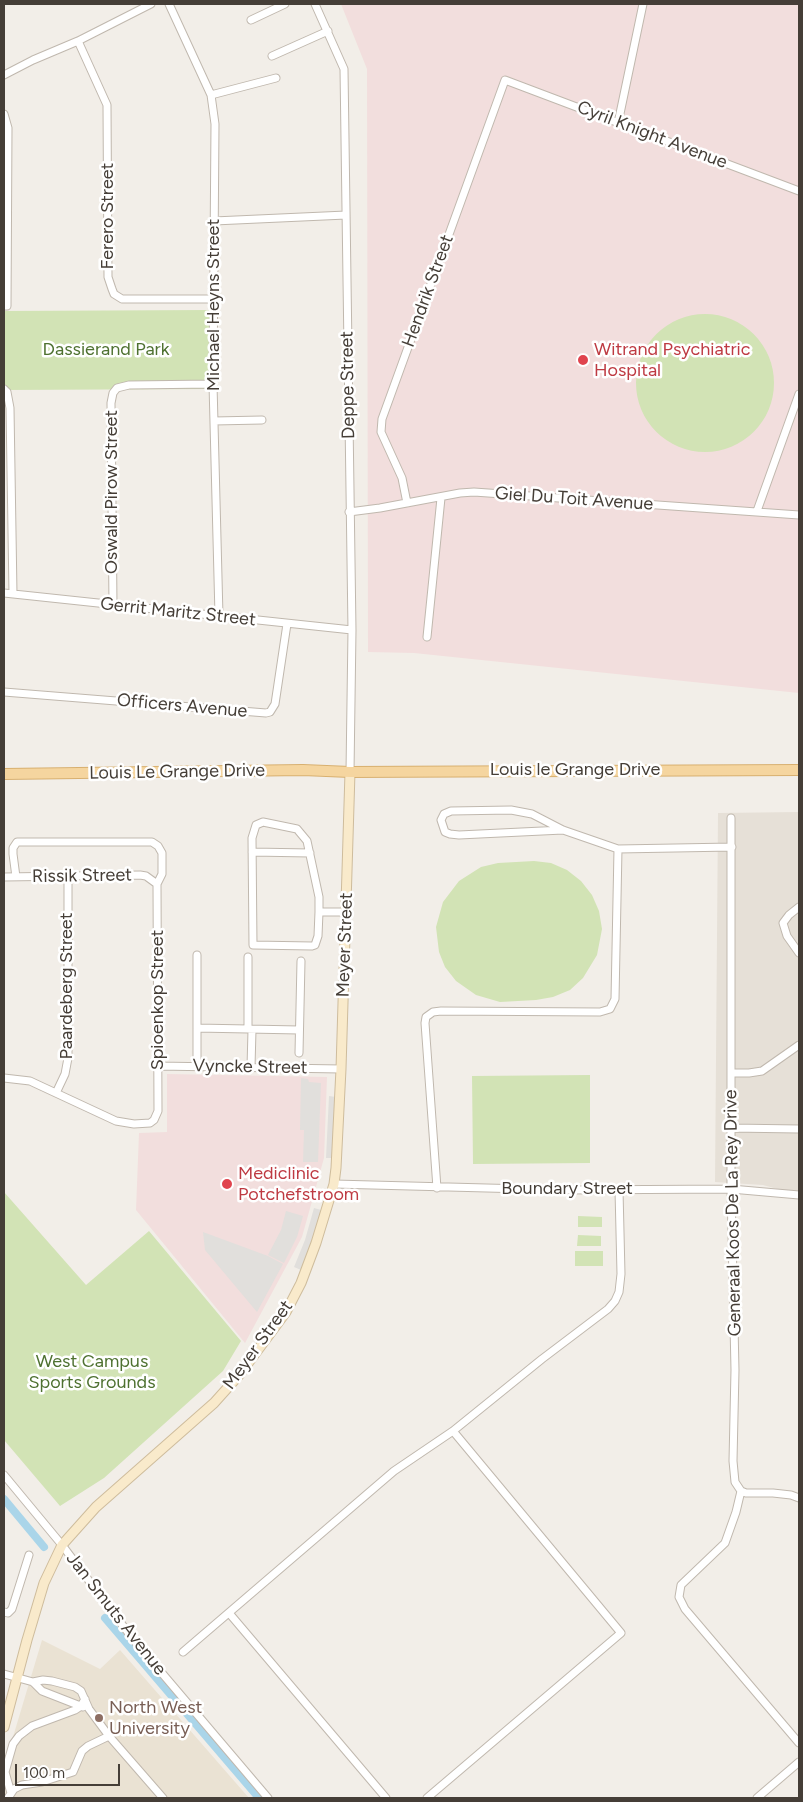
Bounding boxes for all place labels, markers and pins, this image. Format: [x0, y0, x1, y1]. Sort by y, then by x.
place label: Witrand Psychiatric Hospital [594, 339, 750, 382]
marker: Witrand Psychiatric Hospital [576, 353, 590, 367]
place label: Mediclinic Potchefstroom [238, 1163, 359, 1206]
marker: Mediclinic Potchefstroom [220, 1177, 234, 1191]
place label: North West University [109, 1697, 202, 1740]
marker: North West University [93, 1712, 105, 1724]

